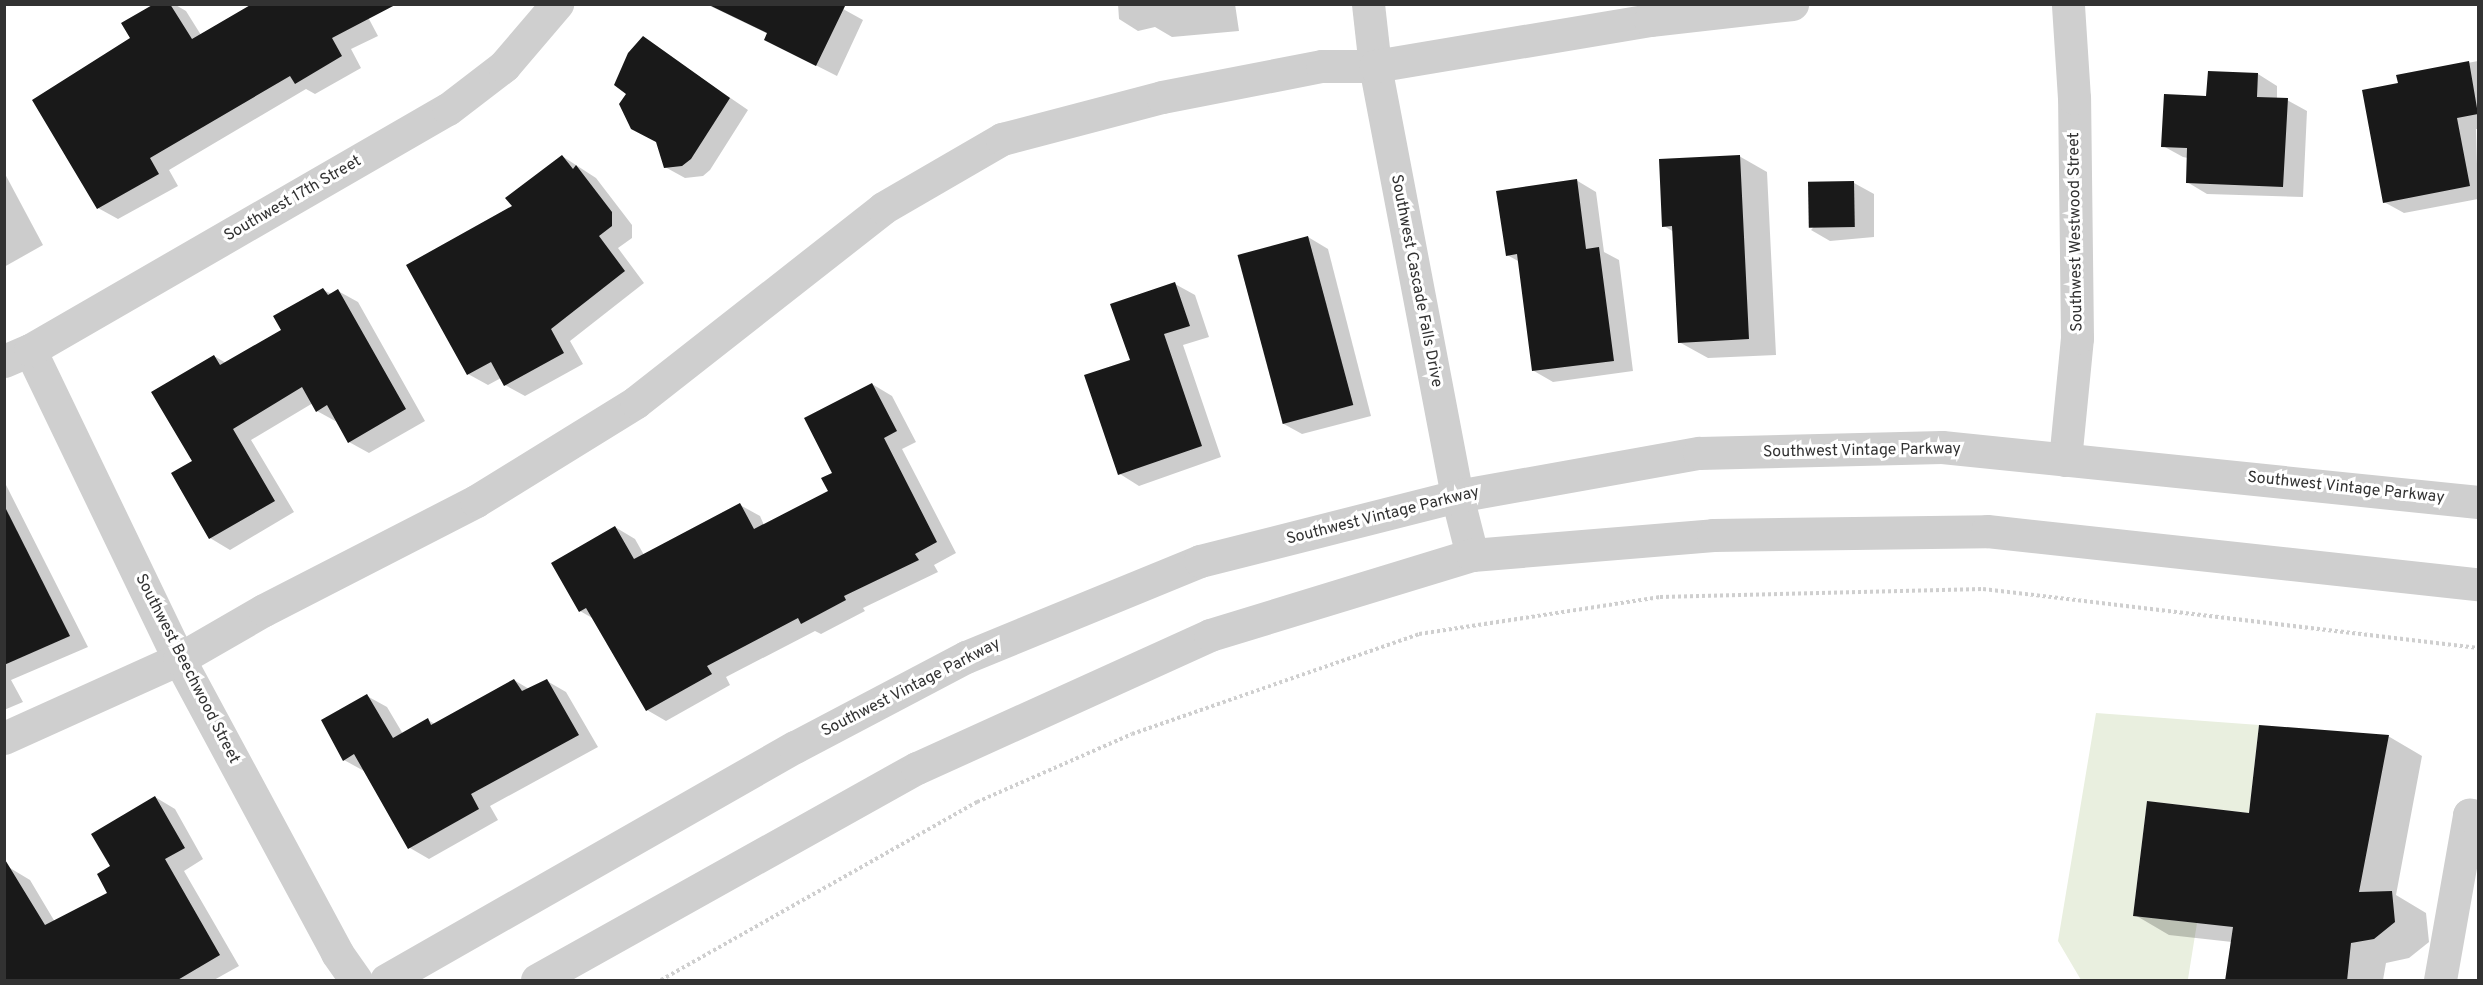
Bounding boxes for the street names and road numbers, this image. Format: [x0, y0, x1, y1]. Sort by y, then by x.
street label: Southwest Westwood Street [2065, 132, 2087, 332]
street label: Southwest 17th Street [221, 152, 365, 246]
street label: Southwest Cascade Falls Drive [1386, 173, 1446, 389]
street label: Southwest Vintage Parkway [1762, 440, 1962, 462]
street label: Southwest Vintage Parkway [2246, 468, 2446, 508]
street label: Southwest Vintage Parkway [1284, 483, 1482, 549]
street label: Southwest Beechwood Street [131, 571, 243, 767]
street label: Southwest Vintage Parkway [818, 634, 1004, 742]

